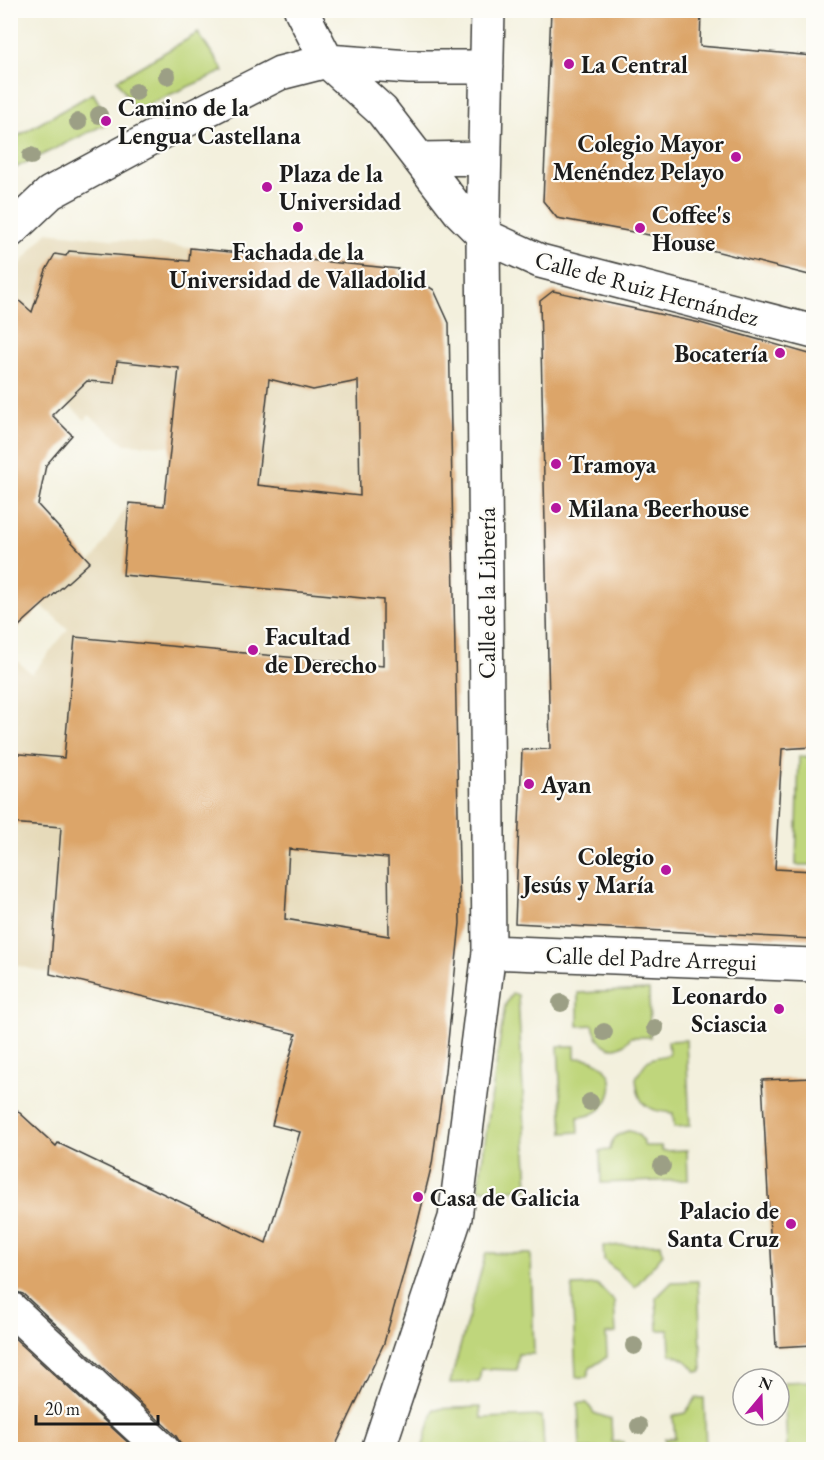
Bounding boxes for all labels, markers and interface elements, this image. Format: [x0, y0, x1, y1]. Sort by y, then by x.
place label: La Central [581, 49, 688, 80]
marker: La Central [562, 57, 576, 71]
place label: Camino de la Lengua Castellana [118, 92, 301, 152]
marker: Camino de la Lengua Castellana [99, 114, 113, 128]
place label: Colegio Mayor Menéndez Pelayo [552, 128, 724, 188]
marker: Colegio Mayor Menéndez Pelayo [729, 150, 743, 164]
place label: Plaza de la Universidad [279, 158, 402, 217]
marker: Plaza de la Universidad [260, 180, 274, 194]
place label: Coffee's House [652, 199, 731, 258]
marker: Fachada de la Universidad de Valladolid [291, 220, 305, 234]
marker: Coffee's House [633, 221, 647, 235]
place label: Fachada de la Universidad de Valladolid [169, 236, 427, 295]
street label: Calle de Ruiz Hernández [532, 243, 762, 333]
place label: Bocatería [674, 338, 768, 369]
marker: Bocatería [773, 346, 787, 360]
place label: Tramoya [568, 449, 657, 481]
marker: Tramoya [549, 457, 563, 471]
place label: Milana Ɓeerhouse [568, 493, 749, 524]
marker: Milana Ɓeerhouse [549, 501, 563, 515]
street label: Calle de la Librería [471, 507, 502, 679]
place label: Facultad de Derecho [265, 621, 377, 680]
marker: Facultad de Derecho [246, 643, 260, 657]
place label: Ayan [540, 769, 592, 801]
marker: Ayan [522, 777, 536, 791]
place label: Colegio Jesús y María [520, 841, 654, 901]
marker: Colegio Jesús y María [659, 863, 673, 877]
street label: Calle del Padre Arregui [545, 939, 757, 977]
place label: Leonardo Sciascia [672, 980, 767, 1039]
marker: Leonardo Sciascia [772, 1002, 786, 1016]
place label: Casa de Galicia [430, 1182, 580, 1213]
marker: Casa de Galicia [411, 1190, 425, 1204]
place label: Palacio de Santa Cruz [668, 1195, 779, 1254]
marker: Palacio de Santa Cruz [784, 1217, 798, 1231]
north arrow [731, 1367, 791, 1427]
text: N [756, 1371, 775, 1395]
scale bar [36, 1388, 158, 1426]
text: 20 m [45, 1397, 80, 1420]

